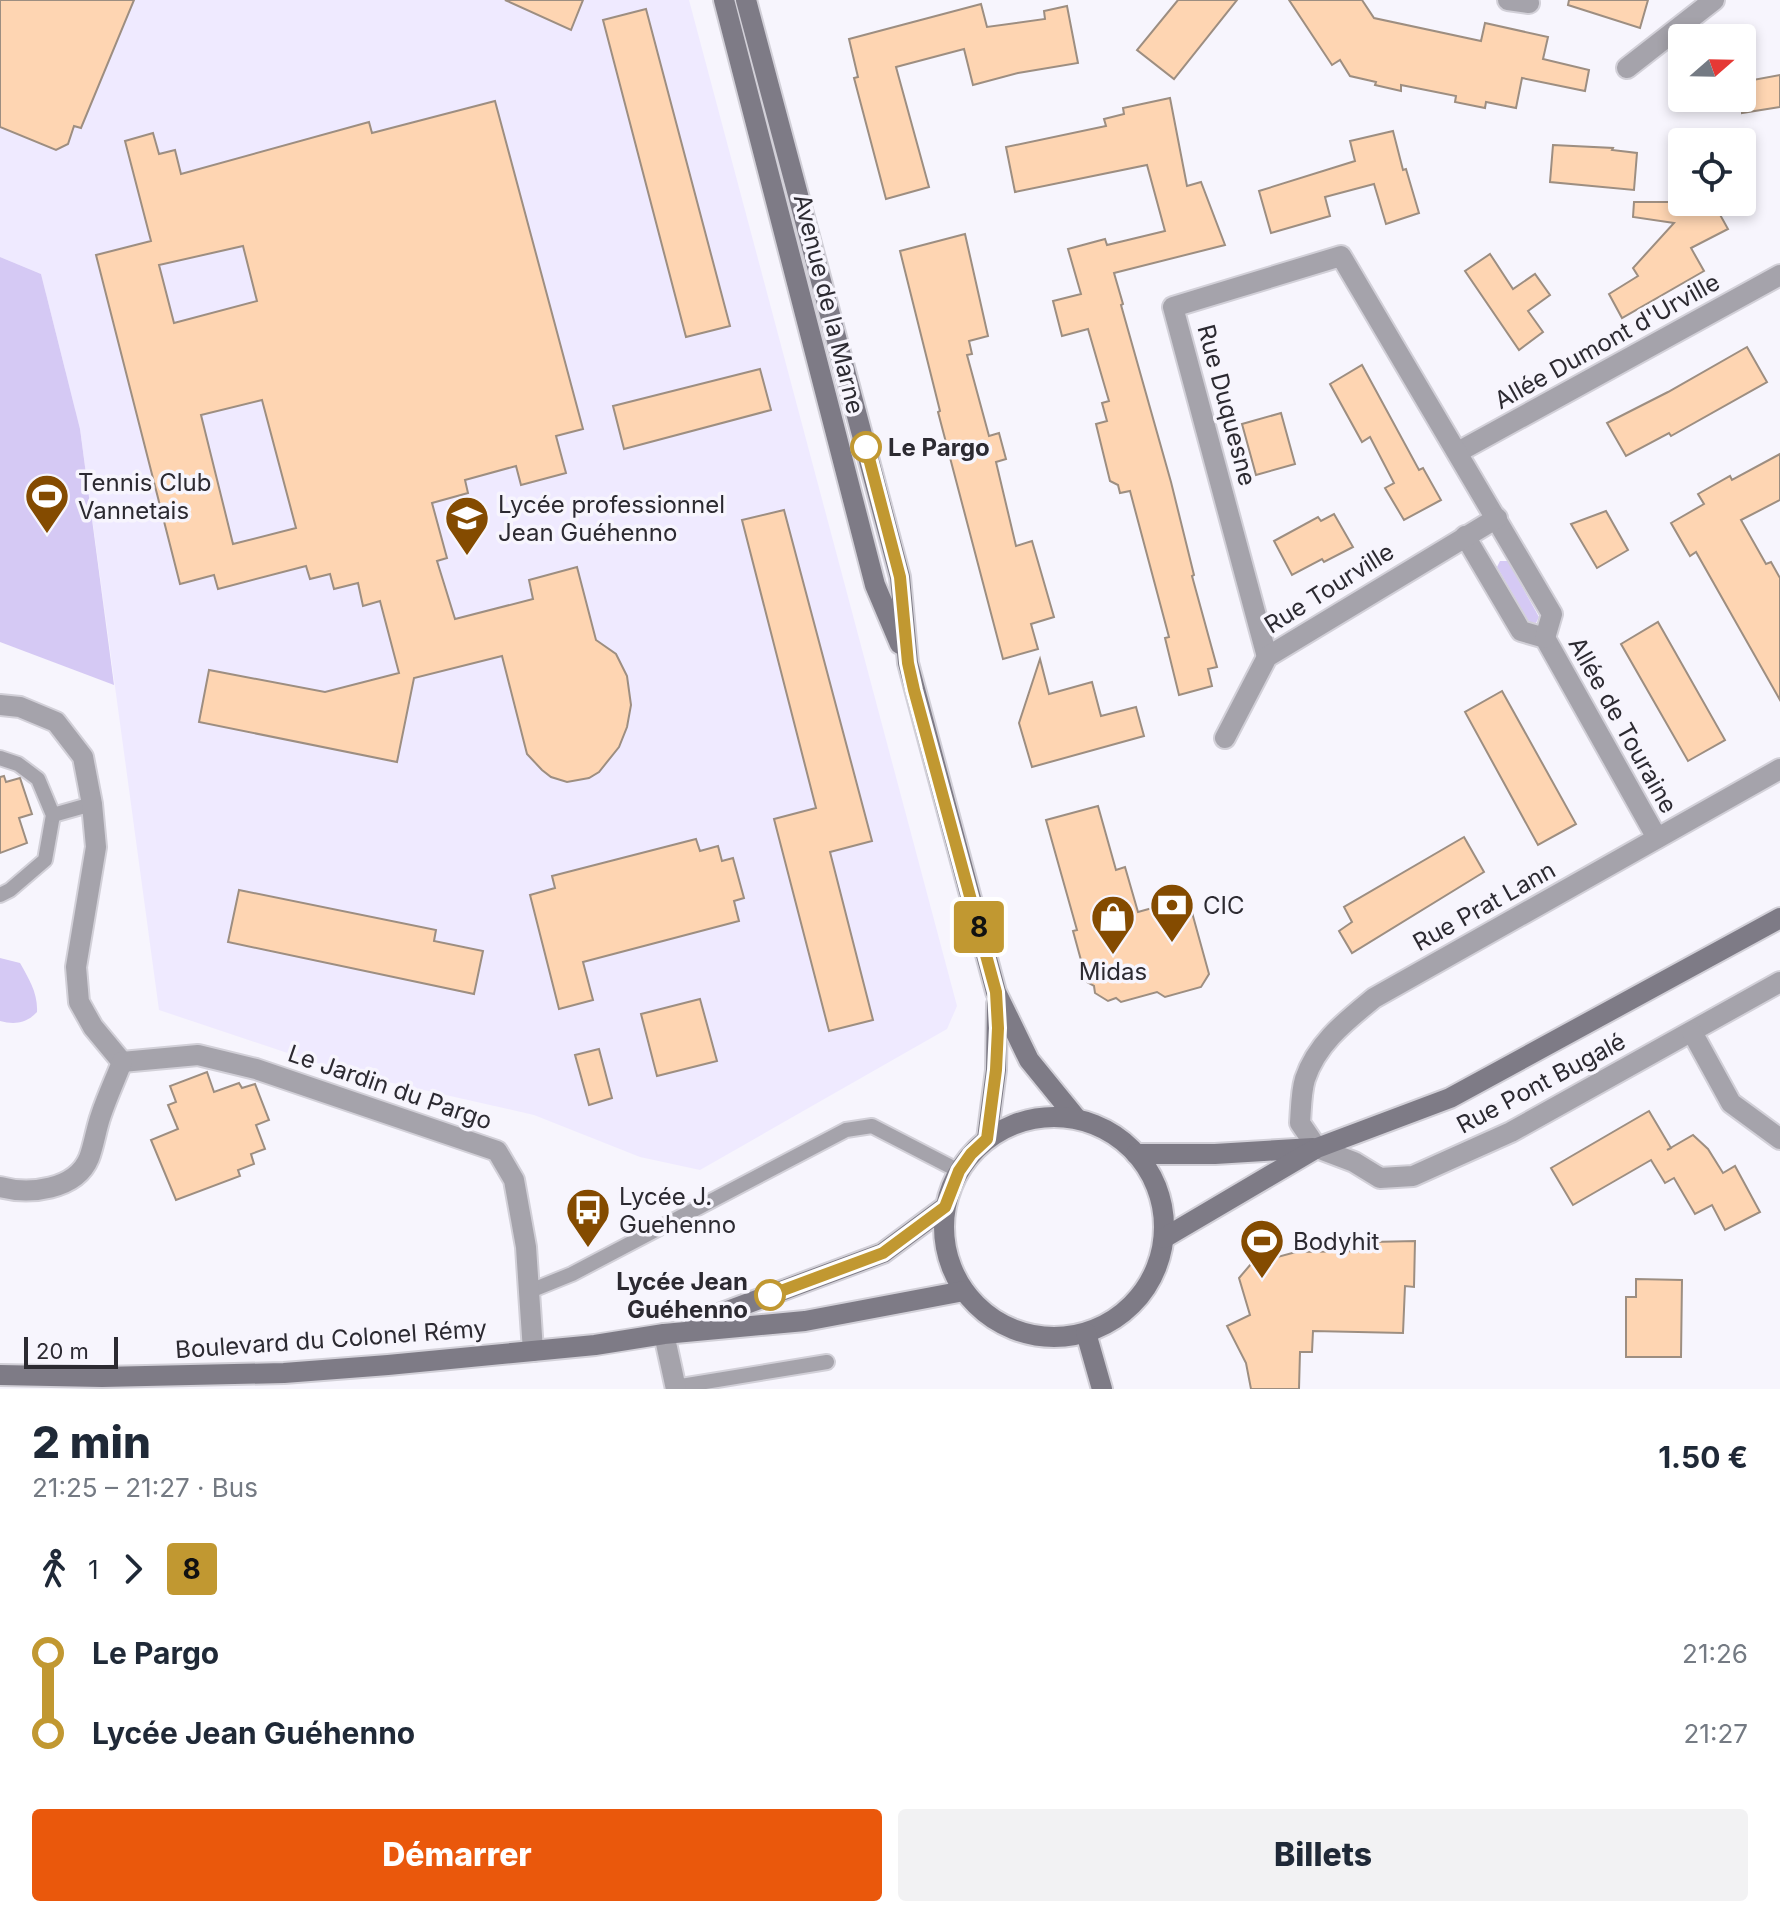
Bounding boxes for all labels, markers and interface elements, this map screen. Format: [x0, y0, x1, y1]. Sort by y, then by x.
north arrow [1668, 24, 1756, 112]
map controls [1668, 24, 1756, 216]
button: locate [1668, 128, 1756, 216]
street label: Avenue de la Marne [788, 191, 870, 417]
street label: Allée Dumont d'Urville [1489, 267, 1725, 415]
street label: Rue Duquesne [1192, 321, 1262, 489]
marker: Le Pargo [851, 432, 881, 462]
place label: Le Pargo [888, 433, 990, 462]
place label: Tennis Club Vannetais [78, 468, 211, 525]
sports icon: Tennis Club Vannetais [23, 472, 71, 535]
place label: Lycée professionnel Jean Guéhenno [498, 490, 725, 547]
school or university icon: Lycée professionnel Jean Guéhenno [443, 494, 491, 557]
street label: Rue Tourville [1259, 537, 1399, 639]
street label: Allée de Touraine [1563, 632, 1683, 818]
street label: Rue Prat Lann [1408, 855, 1560, 957]
bank icon: CIC [1148, 881, 1196, 944]
place label: CIC [1203, 891, 1245, 920]
shop icon: Midas [1089, 893, 1137, 956]
line badge: 8 [953, 901, 1005, 953]
text: 8 [970, 910, 988, 944]
place label: Midas [1079, 957, 1147, 986]
street label: Rue Pont Bugalé [1452, 1026, 1630, 1140]
street label: Le Jardin du Pargo [284, 1038, 496, 1136]
place label: Lycée J. Guehenno [619, 1182, 736, 1239]
bus stop icon: Lycée J. Guehenno [564, 1186, 612, 1249]
sports icon: Bodyhit [1238, 1217, 1286, 1280]
place label: Bodyhit [1293, 1227, 1380, 1256]
place label: Lycée Jean Guéhenno [616, 1267, 748, 1324]
marker: Lycée Jean Guéhenno [755, 1280, 785, 1310]
street label: Boulevard du Colonel Rémy [174, 1314, 488, 1364]
scale bar [24, 1333, 118, 1369]
text: 20 m [36, 1338, 89, 1364]
text: 2 min [32, 1415, 151, 1469]
text: 1.50 € [1658, 1439, 1748, 1475]
text: 21:25 – 21:27 · Bus [32, 1472, 258, 1503]
icon: walk [32, 1547, 76, 1591]
icon: forward [111, 1547, 155, 1591]
text: 8 [183, 1552, 201, 1586]
text: 1 [88, 1554, 99, 1585]
text: Le Pargo [92, 1635, 219, 1671]
text: 21:26 [1682, 1638, 1748, 1669]
text: Lycée Jean Guéhenno [92, 1715, 415, 1751]
text: 21:27 [1684, 1718, 1748, 1749]
button: Démarrer [32, 1809, 882, 1901]
button: Billets [898, 1809, 1748, 1901]

